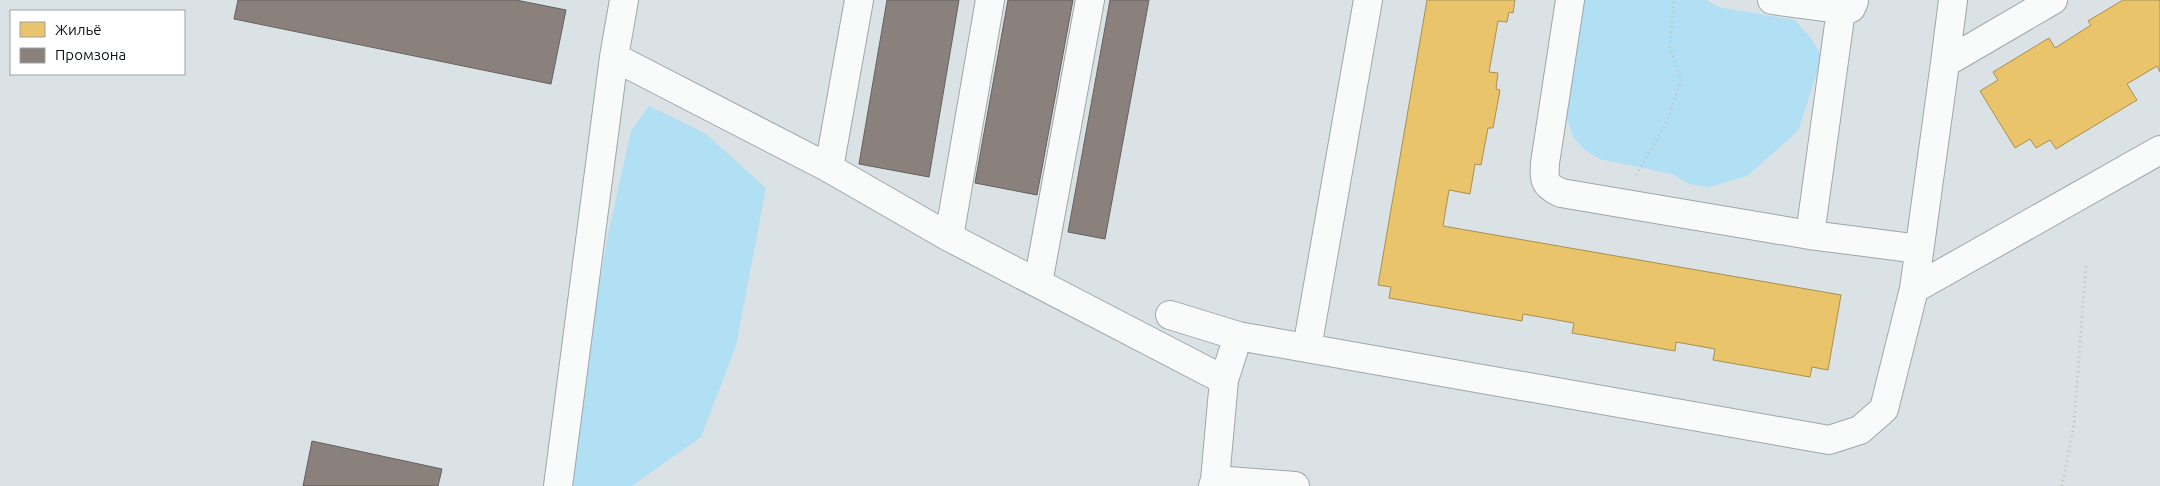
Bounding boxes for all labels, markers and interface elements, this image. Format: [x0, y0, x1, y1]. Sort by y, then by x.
legend [10, 10, 185, 75]
text: Жильё [55, 21, 102, 38]
text: Промзона [55, 46, 126, 63]

